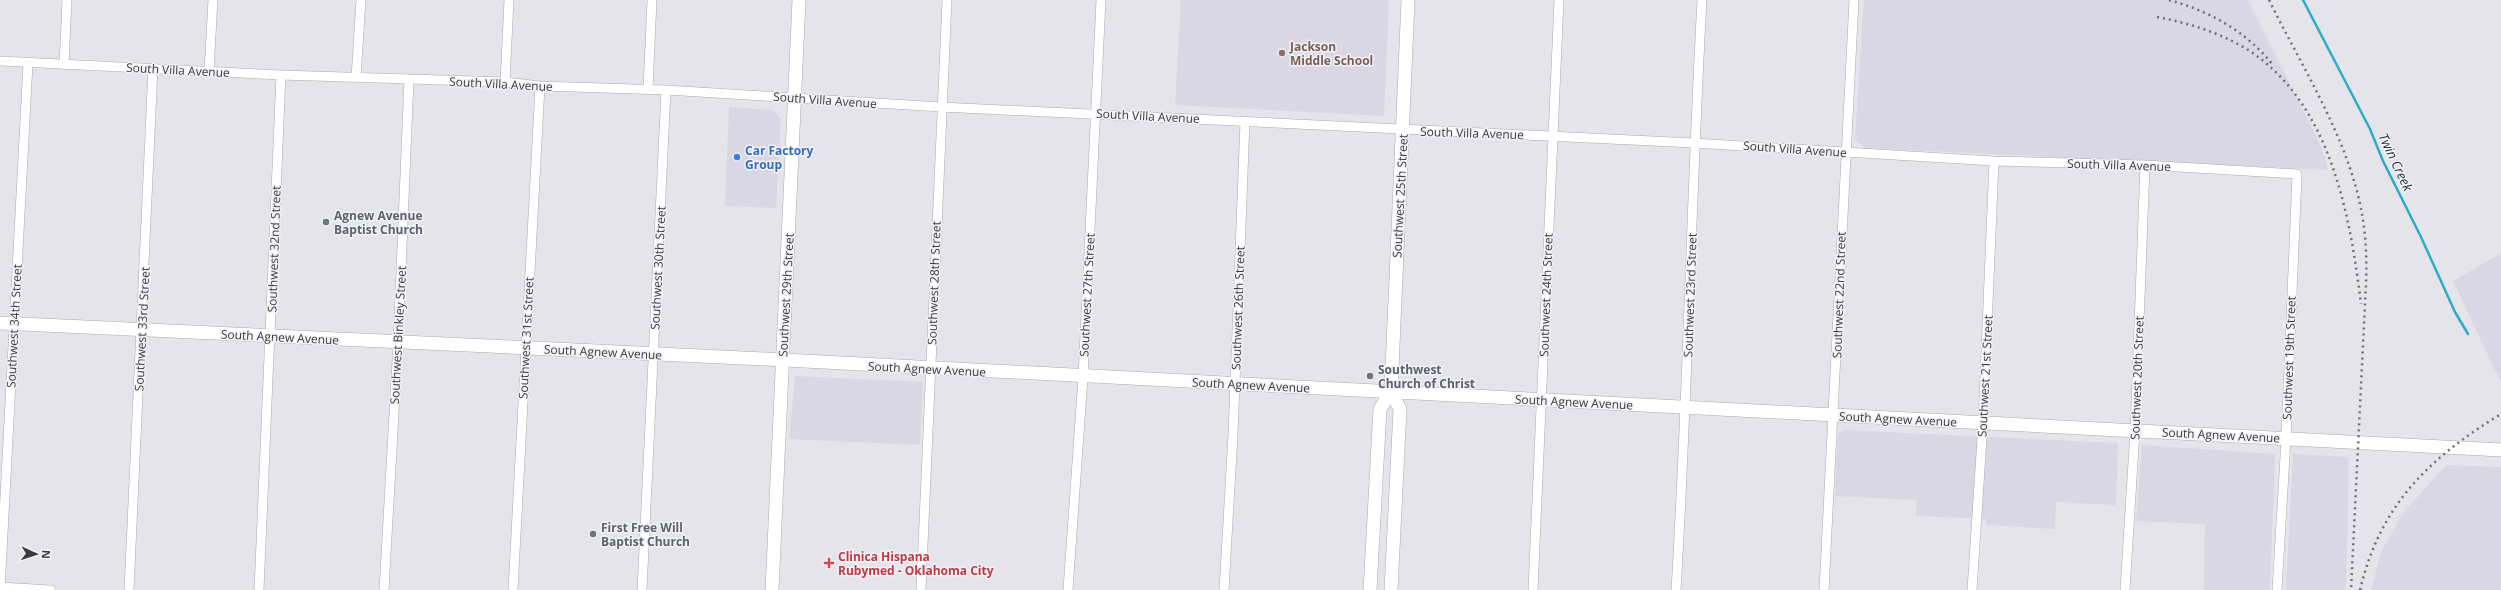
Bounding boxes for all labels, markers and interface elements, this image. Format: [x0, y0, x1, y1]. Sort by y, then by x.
place label: Jackson Middle School [1289, 38, 1373, 69]
marker: Jackson Middle School [1277, 48, 1287, 58]
street label: South Villa Avenue [126, 59, 230, 81]
street label: South Villa Avenue [449, 73, 553, 95]
street label: South Villa Avenue [773, 88, 878, 112]
street label: South Villa Avenue [1096, 105, 1200, 127]
street label: South Villa Avenue [1420, 123, 1524, 143]
water label: Twin Creek [2375, 130, 2418, 194]
street label: Southwest 25th Street [1388, 134, 1412, 258]
street label: South Villa Avenue [1743, 137, 1848, 161]
place label: Car Factory Group [745, 142, 814, 173]
marker: Car Factory Group [732, 152, 742, 162]
street label: South Villa Avenue [2067, 155, 2171, 175]
street label: Southwest 32nd Street [263, 185, 285, 313]
street label: Southwest 30th Street [646, 206, 670, 330]
place label: Agnew Avenue Baptist Church [334, 207, 423, 238]
marker: Agnew Avenue Baptist Church [321, 217, 331, 227]
street label: Southwest 28th Street [923, 221, 945, 345]
street label: Southwest 22nd Street [1828, 231, 1850, 359]
street label: Southwest 23rd Street [1679, 232, 1701, 358]
street label: Southwest 29th Street [774, 233, 798, 357]
street label: Southwest 27th Street [1075, 233, 1099, 357]
street label: Southwest 24th Street [1535, 233, 1557, 357]
street label: Southwest 26th Street [1227, 246, 1249, 370]
street label: Southwest 34th Street [2, 264, 26, 388]
street label: Southwest Binkley Street [386, 265, 410, 405]
street label: Southwest 33rd Street [130, 266, 154, 392]
street label: Southwest 31st Street [514, 276, 538, 400]
street label: Southwest 19th Street [2278, 296, 2300, 420]
street label: Southwest 21st Street [1973, 314, 1997, 438]
street label: Southwest 20th Street [2126, 316, 2148, 440]
street label: South Agnew Avenue [220, 325, 340, 349]
street label: South Agnew Avenue [543, 340, 663, 364]
street label: South Agnew Avenue [867, 357, 987, 381]
place label: Southwest Church of Christ [1378, 361, 1475, 392]
marker: Southwest Church of Christ [1365, 371, 1375, 381]
street label: South Agnew Avenue [1191, 373, 1311, 397]
street label: South Agnew Avenue [1514, 390, 1634, 414]
street label: South Agnew Avenue [1838, 407, 1958, 431]
street label: South Agnew Avenue [2161, 423, 2281, 447]
place label: First Free Will Baptist Church [601, 519, 690, 550]
marker: First Free Will Baptist Church [588, 529, 598, 539]
north arrow [16, 534, 56, 574]
place label: Clinica Hispana Rubymed - Oklahoma City [838, 548, 994, 579]
text: N [39, 550, 54, 559]
marker: Clinica Hispana Rubymed - Oklahoma City [823, 557, 835, 569]

